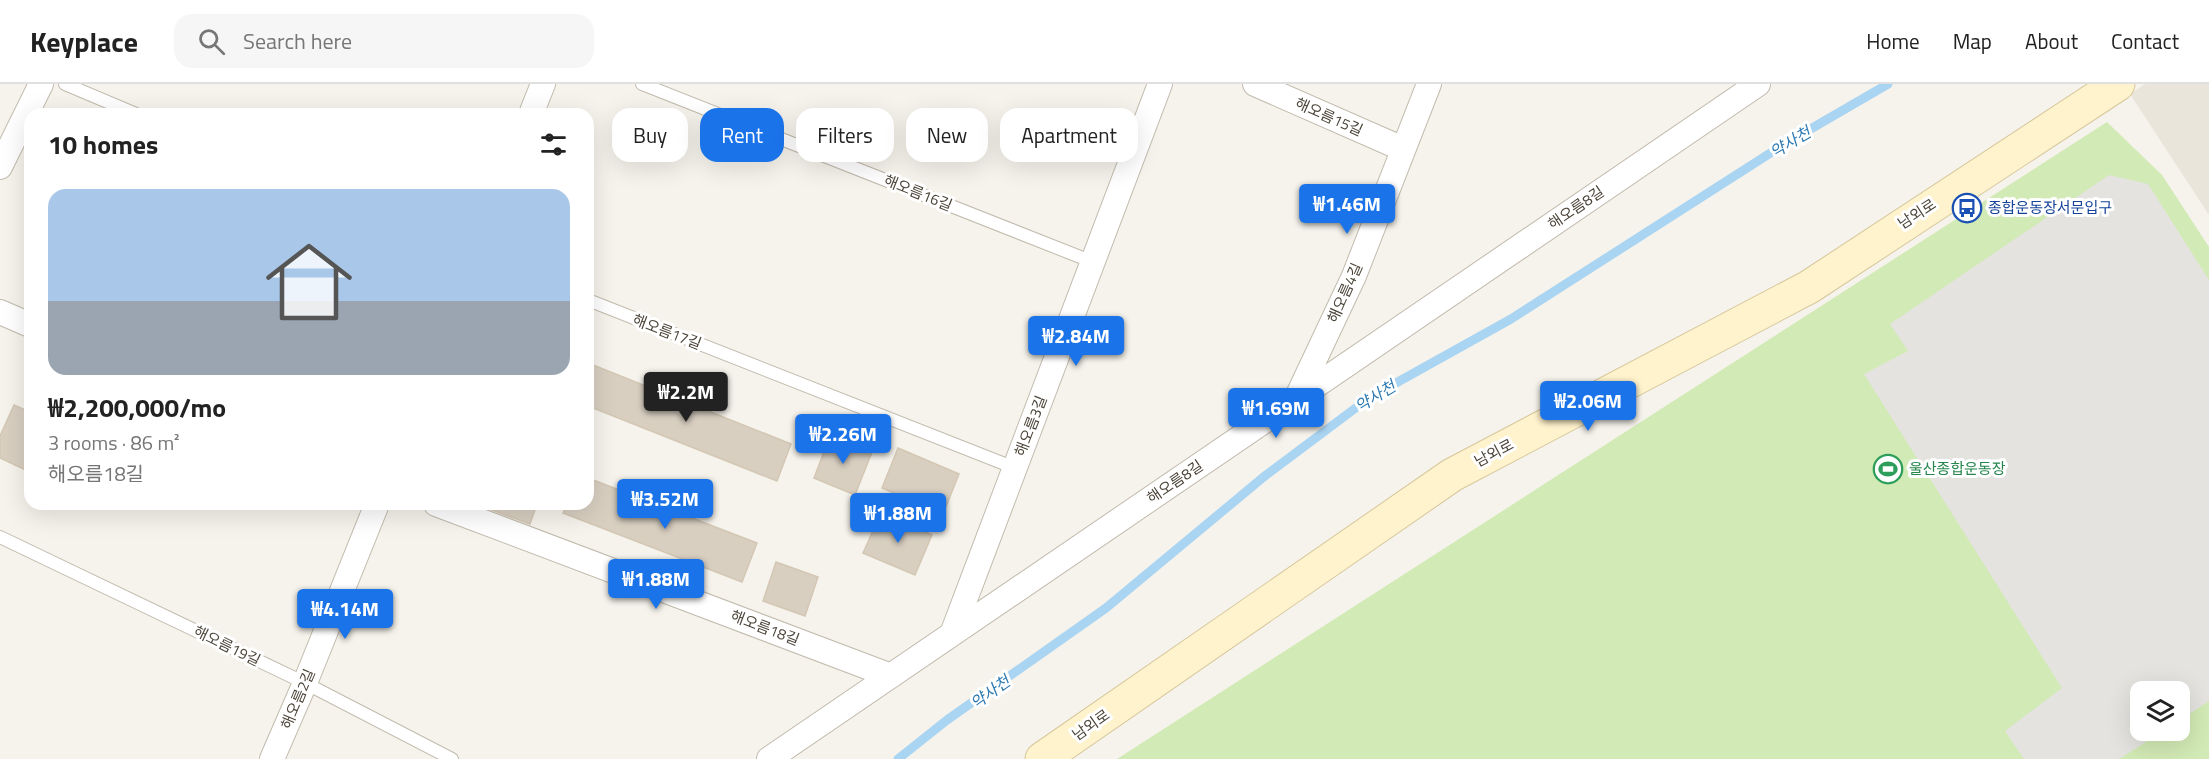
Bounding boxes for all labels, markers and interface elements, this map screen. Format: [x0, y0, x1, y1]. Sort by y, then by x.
search box [174, 14, 594, 68]
text: Keyplace [30, 20, 138, 63]
text: Search here [243, 24, 352, 58]
icon: search [195, 25, 228, 58]
text: Home [1866, 25, 1920, 57]
text: Map [1953, 25, 1992, 57]
text: About [2025, 25, 2078, 57]
text: Contact [2111, 25, 2179, 57]
street label: 해오름15길 [1292, 91, 1367, 142]
chip: Buy [612, 108, 688, 162]
chip: Rent [700, 108, 784, 162]
chip: Filters [796, 108, 894, 162]
chip: New [906, 108, 988, 162]
chip: Apartment [1000, 108, 1138, 162]
water label: 약사천 [1765, 119, 1817, 164]
text: 10 homes [48, 125, 158, 164]
icon: filters [537, 128, 570, 161]
street label: 해오름16길 [880, 168, 956, 217]
street label: 해오름8길 [1543, 180, 1609, 235]
pin: ₩1.46M [1298, 184, 1396, 235]
text: ₩1.46M [1313, 188, 1381, 219]
bus stop icon: 종합운동장서문입구 [1951, 192, 1983, 224]
street label: 남외로 [1893, 193, 1940, 235]
place label: 종합운동장서문입구 [1988, 196, 2112, 219]
icon: home [255, 228, 363, 336]
street label: 해오름4길 [1321, 259, 1368, 327]
street label: 해오름17길 [629, 308, 705, 355]
pin: ₩2.84M [1027, 316, 1125, 367]
text: ₩2.84M [1042, 320, 1110, 351]
pin: ₩2.2M [644, 372, 728, 423]
water label: 약사천 [1350, 373, 1402, 418]
text: ₩2.2M [658, 376, 714, 407]
pin: ₩2.06M [1539, 381, 1637, 432]
text: ₩2.06M [1554, 385, 1622, 416]
text: ₩2,200,000/mo [48, 388, 226, 427]
pin: ₩1.69M [1227, 388, 1325, 439]
street label: 해오름3길 [1008, 392, 1053, 460]
text: ₩1.69M [1242, 392, 1310, 423]
pin: ₩2.26M [794, 414, 892, 465]
text: ₩2.26M [809, 418, 877, 449]
text: 3 rooms · 86 m² [48, 427, 180, 458]
street label: 남외로 [1470, 433, 1517, 472]
sports icon: 울산종합운동장 [1872, 453, 1904, 485]
street label: 해오름8길 [1142, 454, 1208, 509]
place label: 울산종합운동장 [1909, 457, 2006, 480]
text: 해오름18길 [48, 458, 144, 489]
pin: ₩3.52M [616, 479, 714, 530]
text: ₩3.52M [631, 483, 699, 514]
pin: ₩1.88M [849, 493, 947, 544]
text: ₩1.88M [864, 497, 932, 528]
pin: ₩1.88M [607, 559, 705, 610]
text: ₩1.88M [622, 563, 690, 594]
pin: ₩4.14M [296, 589, 394, 640]
text: ₩4.14M [311, 593, 379, 624]
street label: 해오름18길 [727, 604, 803, 651]
street label: 해오름19길 [190, 619, 265, 672]
street label: 해오름2길 [275, 665, 321, 733]
water label: 약사천 [965, 668, 1017, 715]
map controls [2130, 681, 2190, 741]
button: layers [2130, 681, 2190, 741]
street label: 남외로 [1067, 703, 1114, 746]

